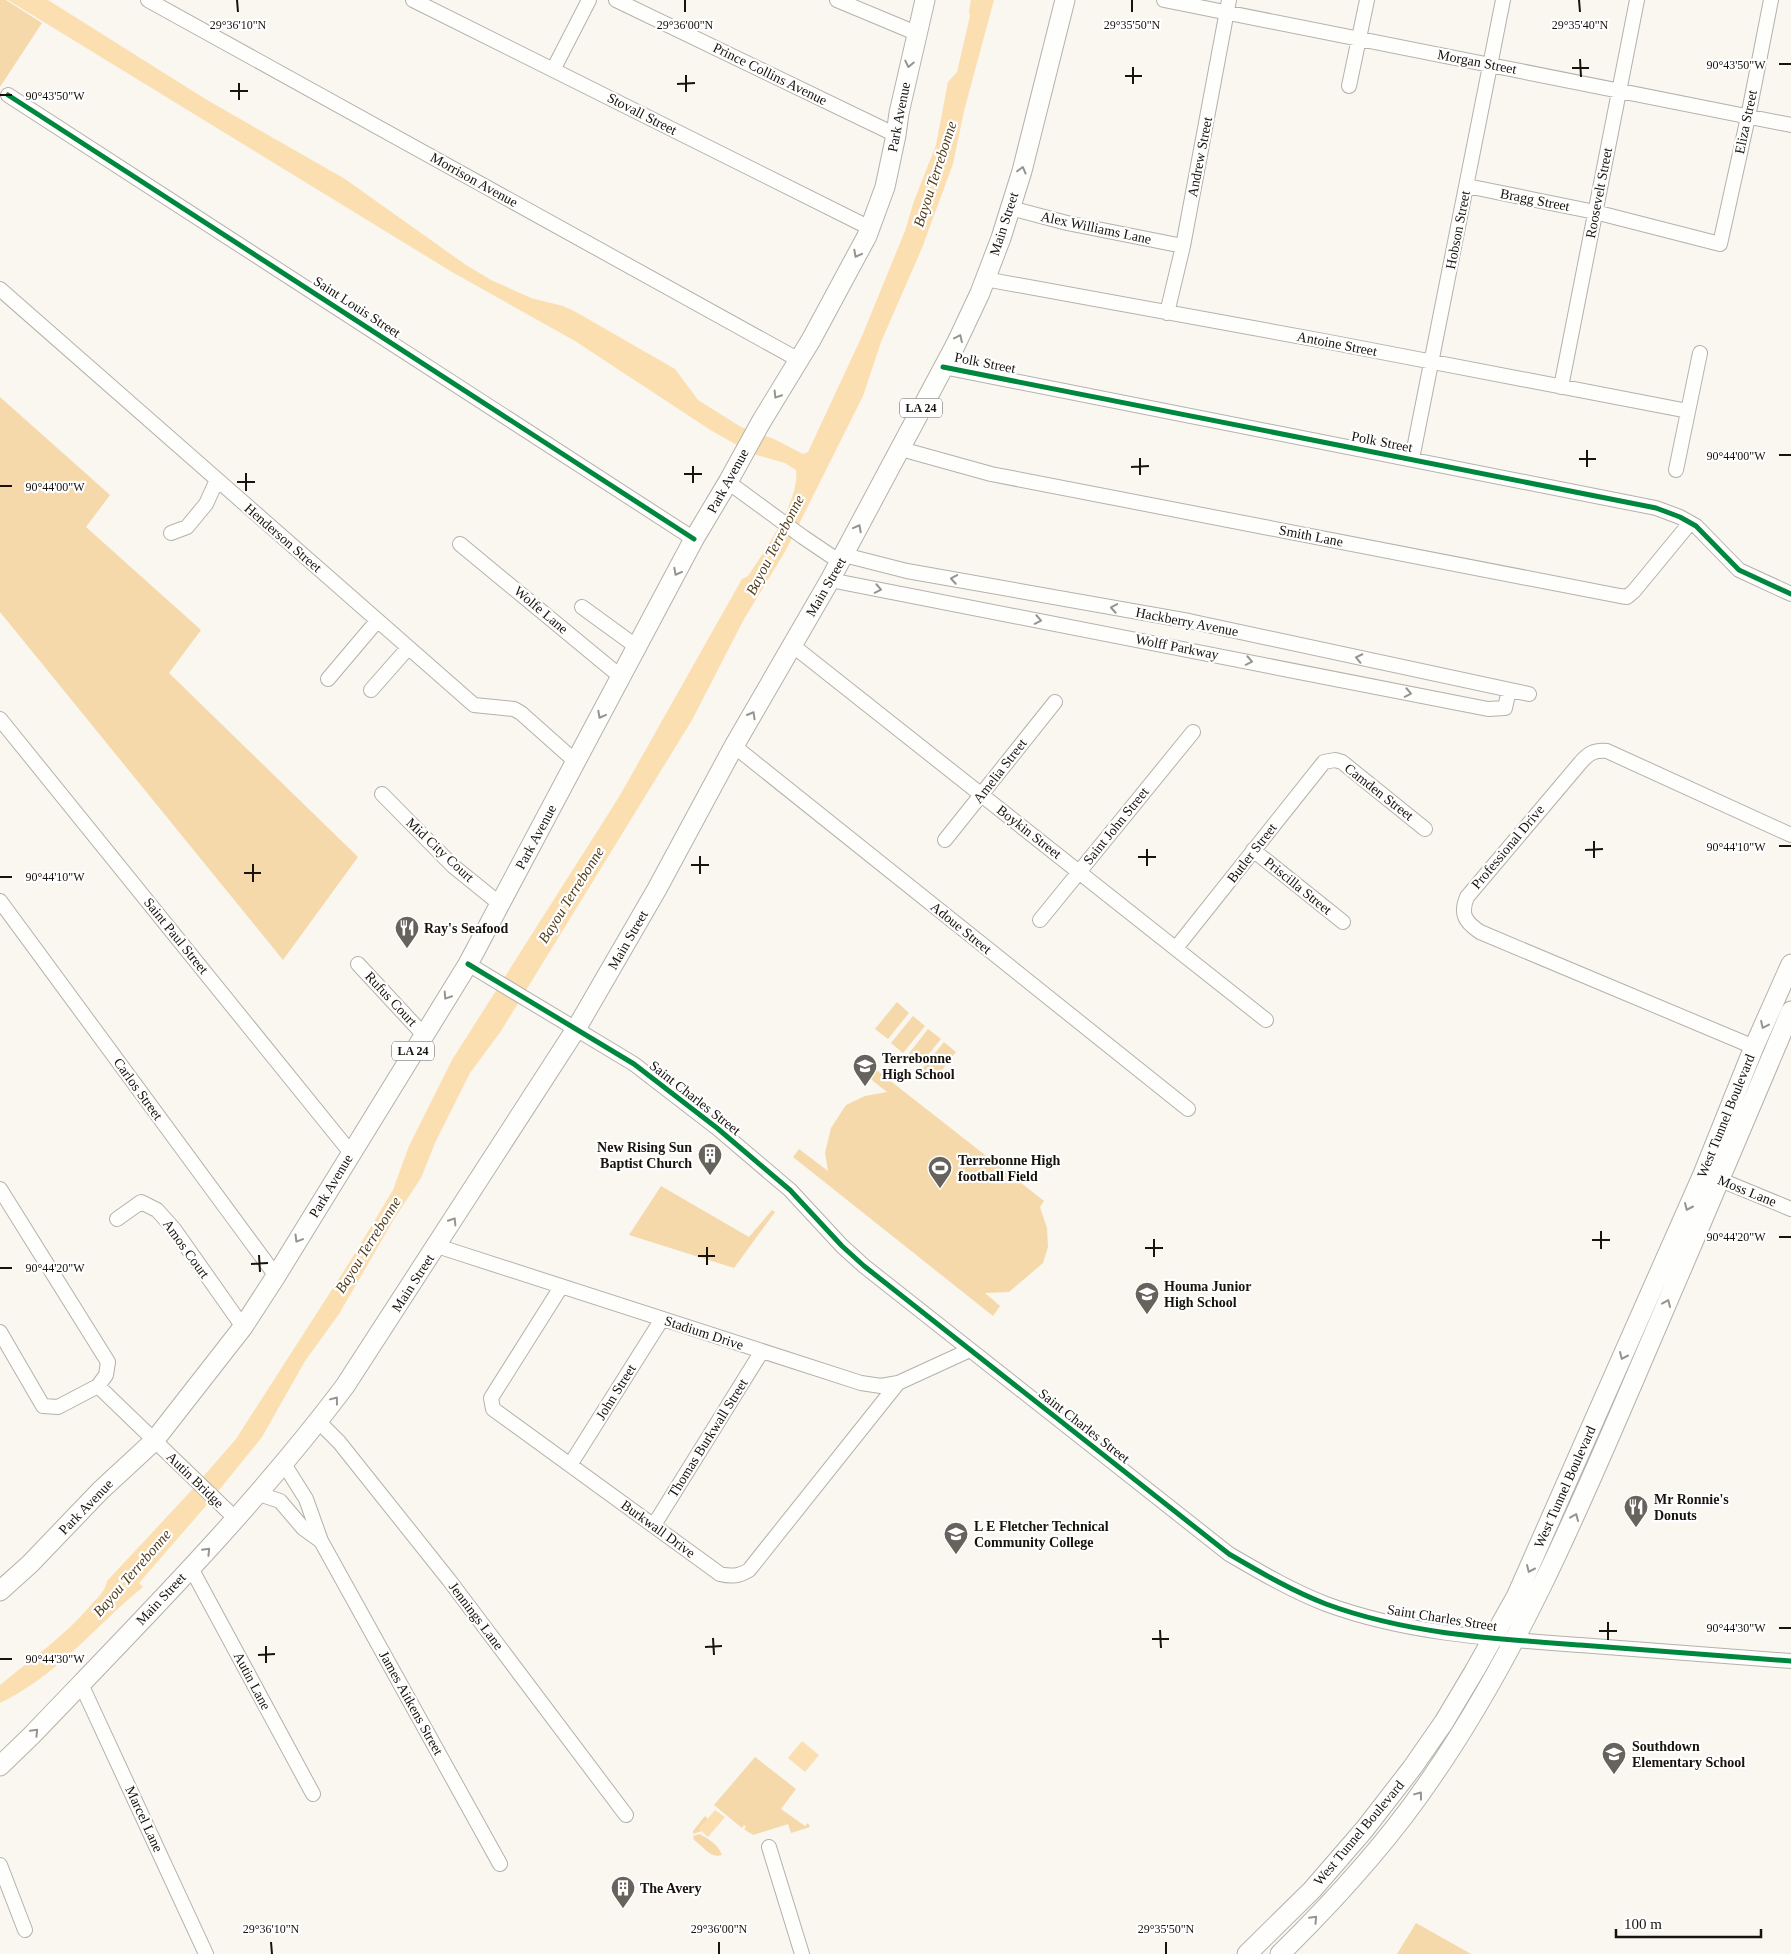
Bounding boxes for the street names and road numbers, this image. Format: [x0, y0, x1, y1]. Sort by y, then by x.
street label: Prince Collins Avenue [711, 40, 829, 108]
street label: Morgan Street [1436, 47, 1518, 77]
street label: Park Avenue [885, 81, 913, 153]
street label: Eliza Street [1732, 89, 1760, 155]
street label: Stovall Street [605, 90, 679, 138]
street label: Andrew Street [1185, 116, 1215, 198]
street label: Roosevelt Street [1583, 146, 1615, 240]
street label: Morrison Avenue [428, 150, 520, 210]
street label: Bragg Street [1499, 186, 1571, 214]
street label: Hobson Street [1443, 189, 1473, 271]
street label: Main Street [987, 190, 1021, 258]
street label: Alex Williams Lane [1039, 209, 1153, 247]
street label: Saint Louis Street [311, 273, 403, 341]
street label: Antoine Street [1296, 329, 1378, 359]
street label: Polk Street [953, 350, 1017, 376]
road number: LA 24 [900, 398, 942, 418]
street label: Polk Street [1350, 429, 1414, 455]
street label: Park Avenue [704, 446, 752, 516]
street label: Henderson Street [242, 501, 325, 575]
street label: Smith Lane [1278, 522, 1344, 550]
street label: Main Street [803, 555, 849, 619]
street label: Wolfe Lane [511, 583, 571, 637]
street label: Hackberry Avenue [1134, 605, 1240, 639]
street label: Wolff Parkway [1134, 632, 1220, 662]
street label: Amelia Street [970, 736, 1030, 806]
street label: Camden Street [1342, 761, 1416, 823]
street label: Saint John Street [1080, 784, 1152, 868]
street label: Park Avenue [513, 802, 559, 872]
street label: Boykin Street [994, 802, 1064, 862]
street label: Professional Drive [1469, 802, 1547, 892]
street label: Mid City Court [403, 815, 477, 885]
street label: Butler Street [1224, 820, 1280, 886]
street label: Priscilla Street [1261, 854, 1335, 918]
street label: Saint Paul Street [141, 895, 211, 977]
street label: Adoue Street [928, 899, 994, 957]
street label: Main Street [605, 908, 651, 972]
street label: Rufus Court [362, 969, 420, 1029]
road number: LA 24 [392, 1042, 434, 1060]
street label: West Tunnel Boulevard [1694, 1052, 1758, 1180]
street label: Carlos Street [111, 1055, 165, 1123]
street label: Saint Charles Street [647, 1058, 744, 1138]
street label: Park Avenue [306, 1152, 356, 1220]
street label: Moss Lane [1716, 1172, 1778, 1210]
street label: Amos Court [160, 1217, 212, 1281]
street label: Main Street [389, 1251, 437, 1315]
street label: Stadium Drive [663, 1313, 745, 1353]
street label: John Street [593, 1361, 639, 1423]
street label: Thomas Burkwall Street [665, 1376, 751, 1500]
street label: Saint Charles Street [1036, 1386, 1133, 1466]
street label: West Tunnel Boulevard [1531, 1424, 1599, 1550]
street label: Autin Bridge [163, 1449, 227, 1511]
street label: Park Avenue [56, 1476, 116, 1538]
street label: Burkwall Drive [618, 1497, 698, 1561]
street label: Main Street [133, 1570, 189, 1628]
street label: Jennings Lane [446, 1579, 506, 1653]
street label: Saint Charles Street [1386, 1602, 1498, 1634]
street label: James Aitkens Street [376, 1648, 446, 1758]
street label: Autin Lane [231, 1650, 273, 1712]
street label: West Tunnel Boulevard [1311, 1778, 1407, 1888]
street label: Marcel Lane [122, 1784, 166, 1854]

